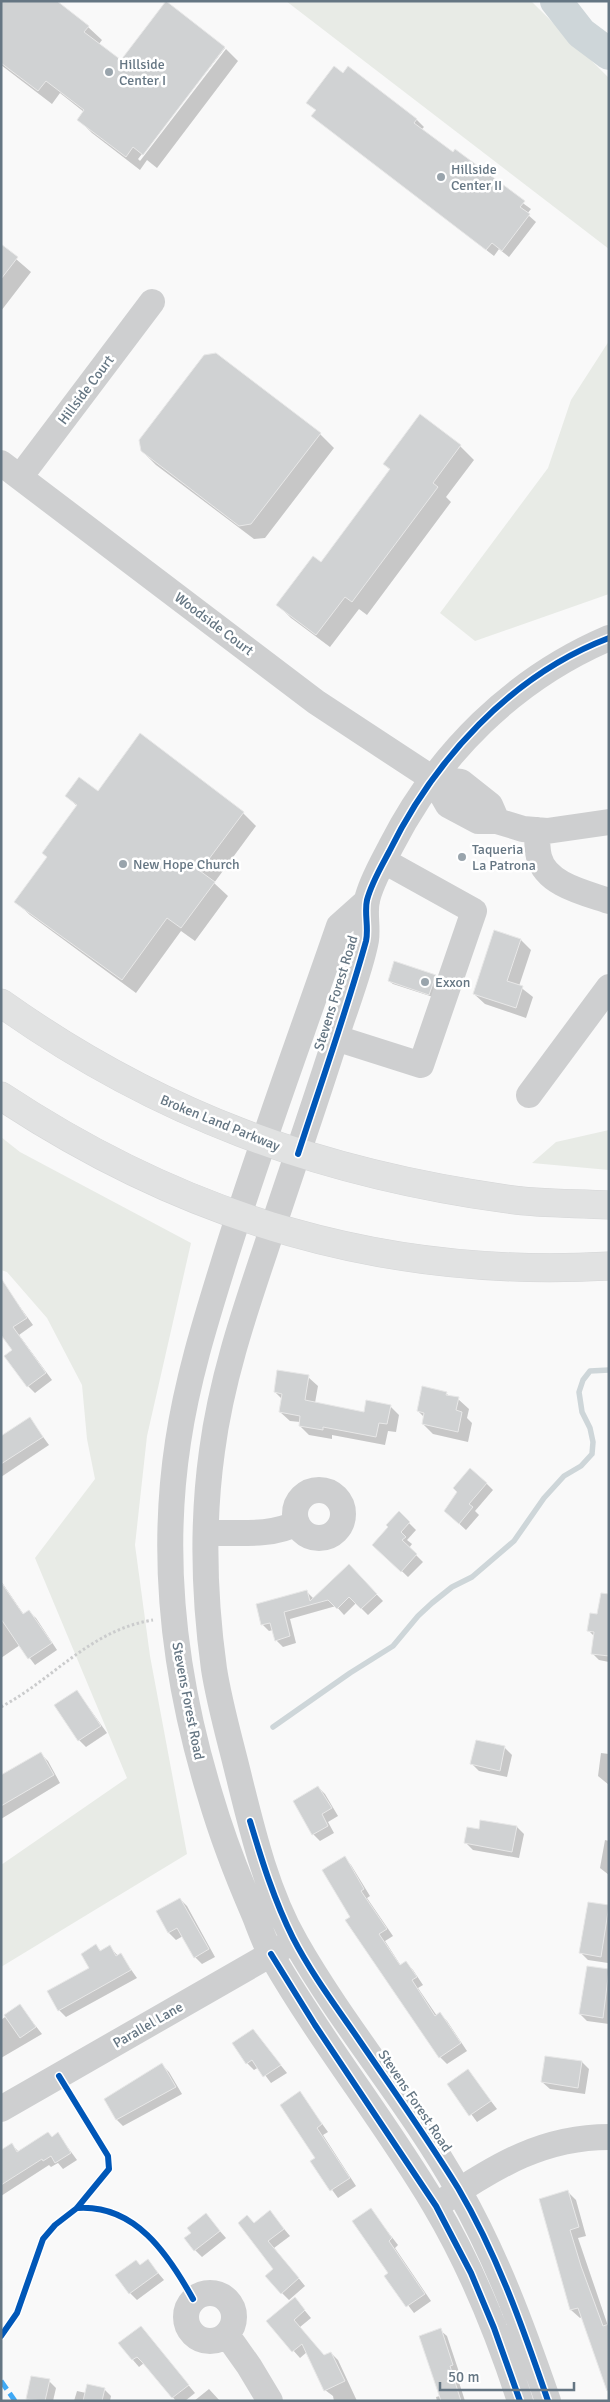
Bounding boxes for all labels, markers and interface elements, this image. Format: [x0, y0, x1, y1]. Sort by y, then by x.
place label: Hillside Center I [119, 56, 166, 89]
marker: Hillside Center I [103, 66, 115, 78]
place label: Hillside Center II [451, 161, 502, 194]
marker: Hillside Center II [435, 171, 447, 183]
street label: Hillside Court [54, 352, 118, 428]
street label: Woodside Court [171, 589, 257, 659]
place label: Taqueria La Patrona [472, 841, 536, 874]
marker: Taqueria La Patrona [456, 851, 468, 863]
place label: New Hope Church [133, 856, 240, 873]
marker: New Hope Church [117, 858, 129, 870]
street label: Stevens Forest Road [310, 933, 362, 1053]
place label: Exxon [435, 974, 470, 991]
marker: Exxon [419, 976, 431, 988]
street label: Broken Land Parkway [158, 1091, 283, 1155]
street label: Stevens Forest Road [168, 1641, 208, 1761]
street label: Parallel Lane [110, 1998, 186, 2052]
street label: Stevens Forest Road [375, 2047, 455, 2155]
scale bar [440, 2360, 574, 2392]
text: 50 m [448, 2368, 479, 2386]

